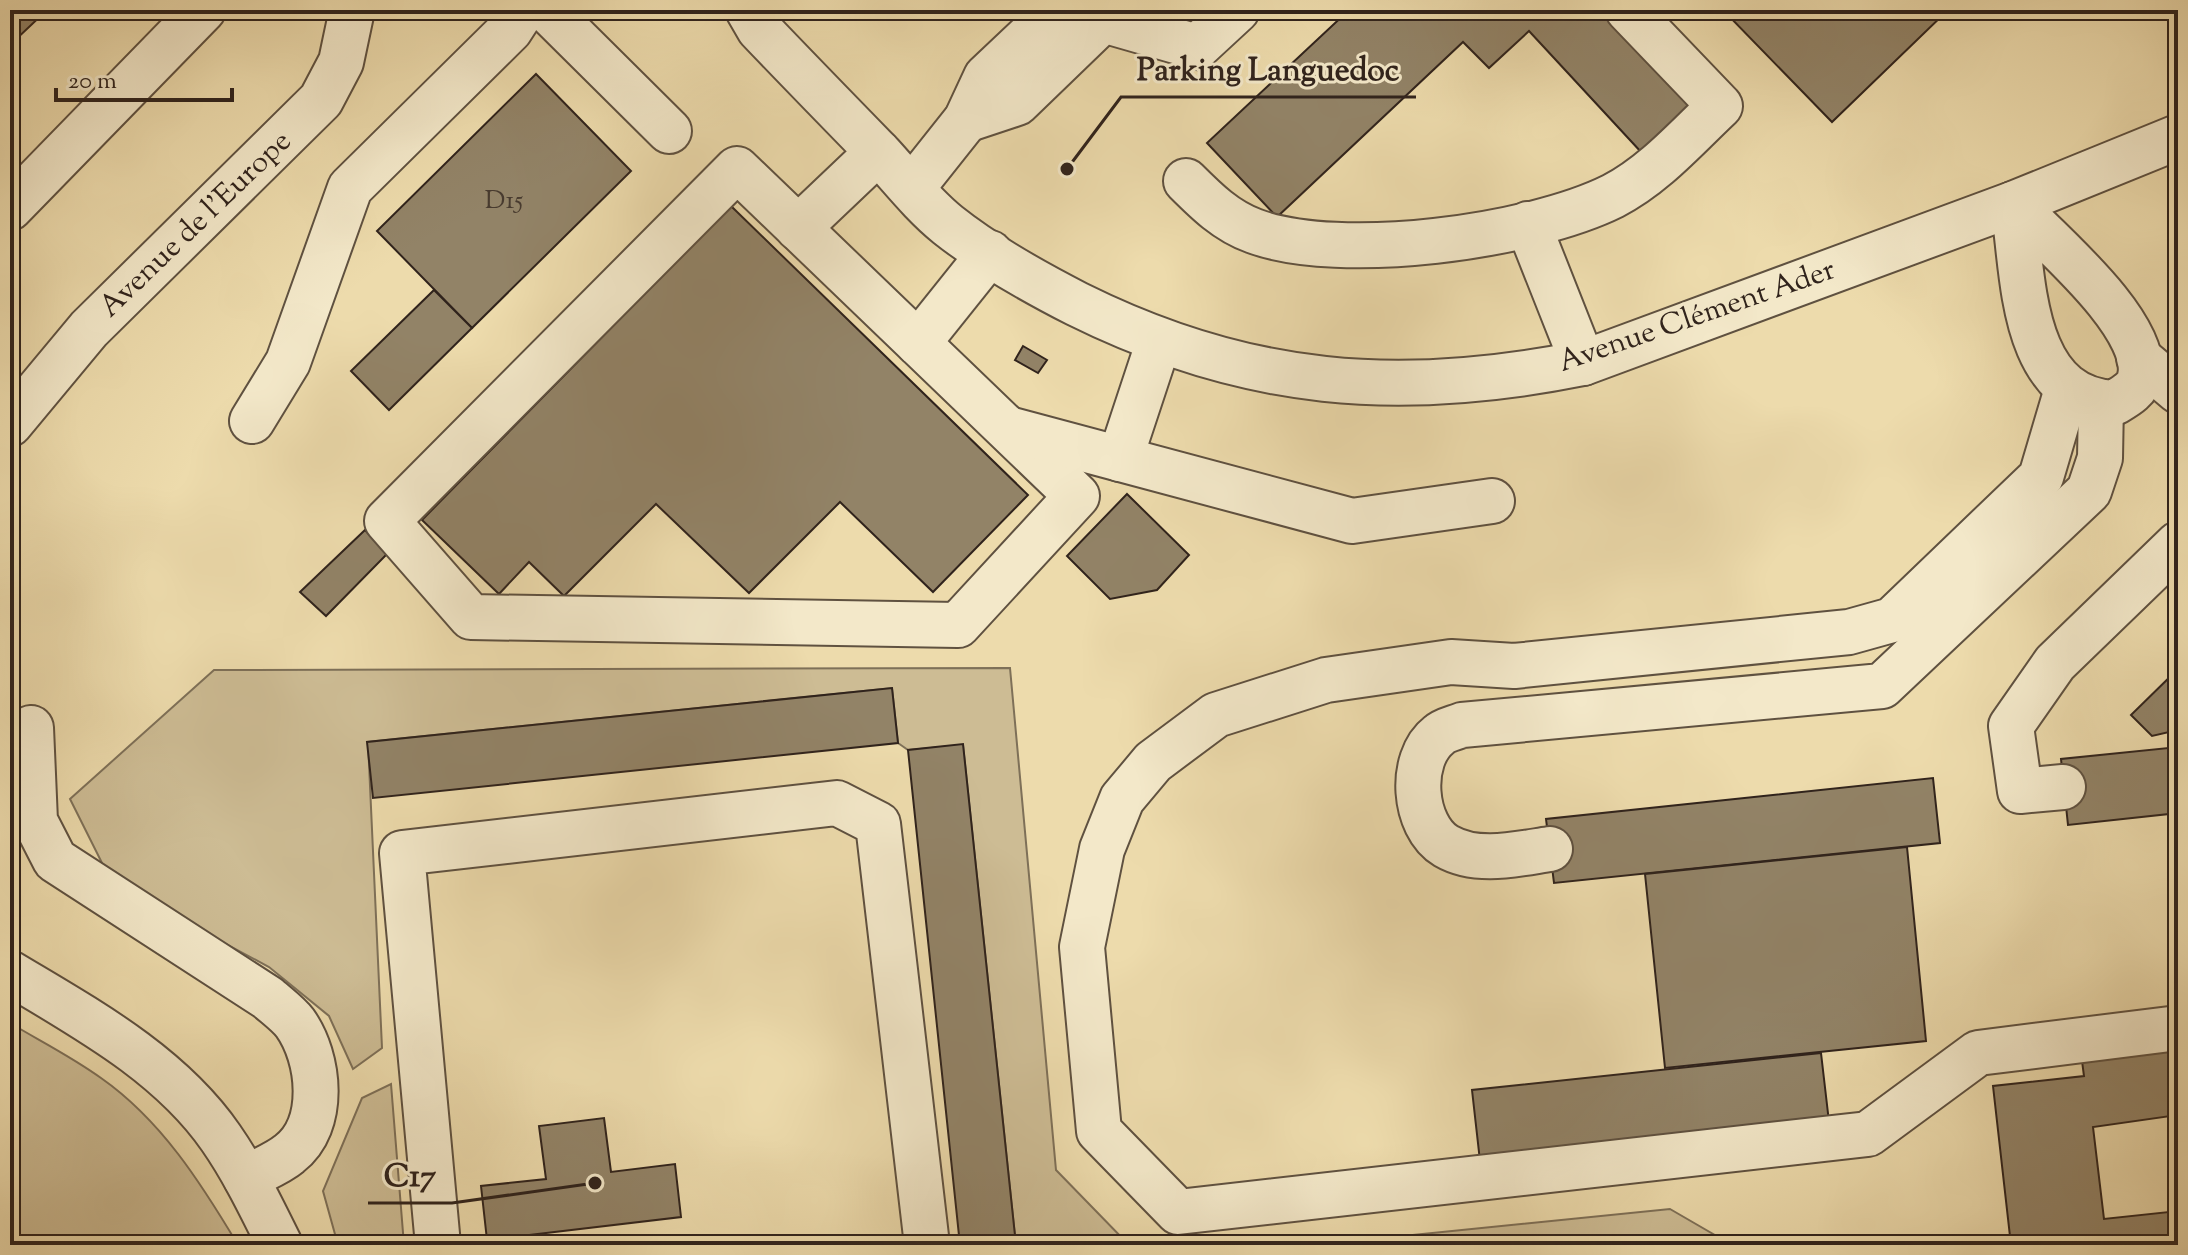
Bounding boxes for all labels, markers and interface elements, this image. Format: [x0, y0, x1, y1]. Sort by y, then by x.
callout: Parking Languedoc [1121, 41, 1416, 97]
text: Parking Languedoc [1137, 49, 1400, 95]
scale bar [56, 52, 232, 102]
text: 20 m [68, 65, 117, 99]
street label: Avenue de l'Europe [90, 122, 302, 328]
house number: D15 [485, 183, 523, 220]
street label: Avenue Clément Ader [1553, 249, 1841, 385]
callout: C17 [368, 1147, 452, 1203]
text: C17 [384, 1155, 436, 1201]

